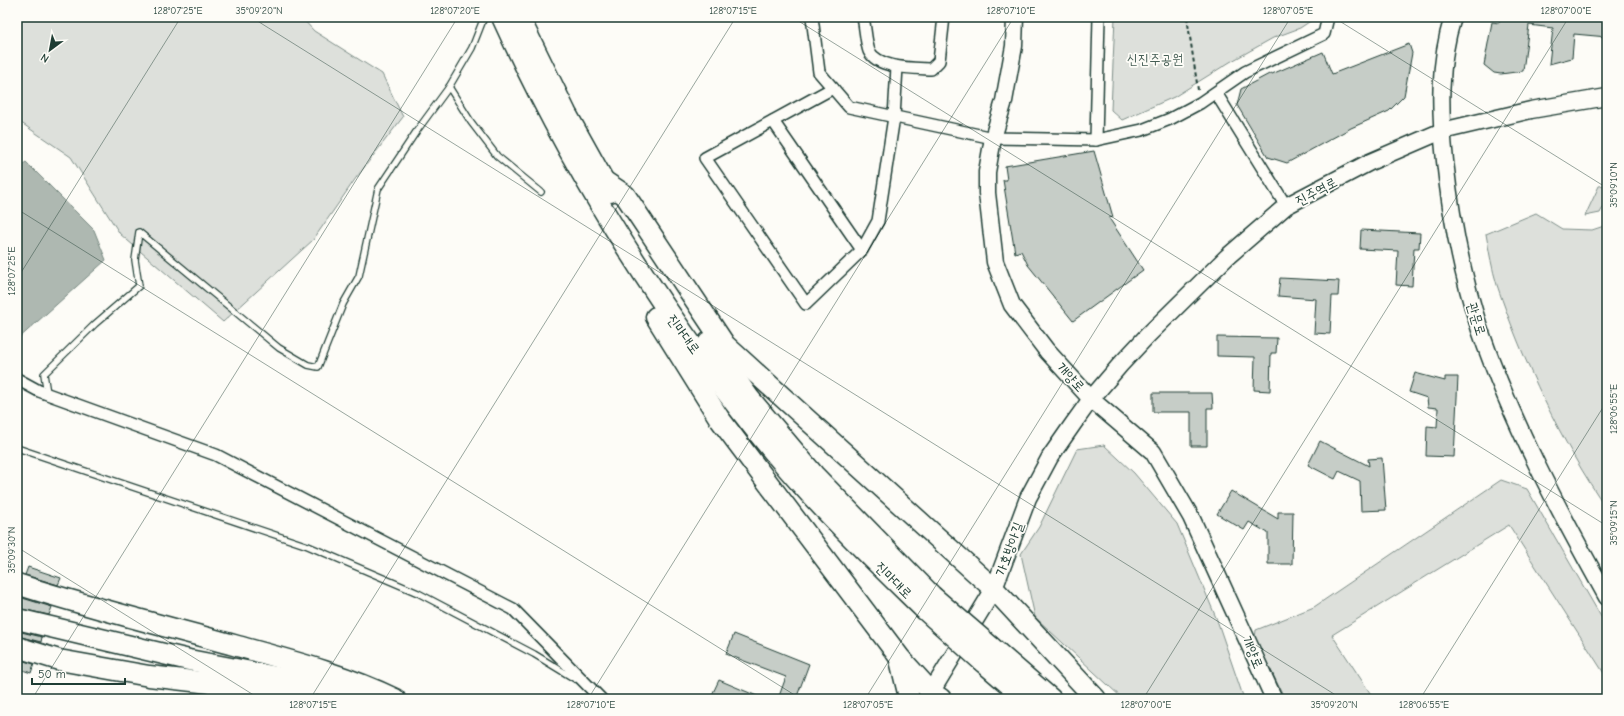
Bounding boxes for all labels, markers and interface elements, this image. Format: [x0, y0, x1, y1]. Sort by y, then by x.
text: 128°07'25"E [153, 5, 203, 17]
text: 35°09'20"N [236, 5, 282, 17]
text: 128°07'20"E [430, 5, 480, 17]
text: 128°07'15"E [709, 5, 757, 17]
text: 128°07'10"E [987, 5, 1035, 17]
text: 128°07'05"E [1263, 5, 1313, 17]
text: 128°07'00"E [1541, 5, 1591, 17]
north arrow [30, 30, 70, 70]
text: N [38, 51, 51, 65]
park label: 신진주공원 [1127, 51, 1183, 68]
text: 35°09'10"N [1608, 162, 1620, 208]
street label: 진주역로 [1292, 173, 1340, 210]
text: 128°07'25"E [6, 246, 18, 296]
street label: 관문로 [1463, 301, 1490, 338]
street label: 진마대로 [663, 311, 704, 358]
street label: 개양로 [1053, 359, 1088, 395]
text: 128°06'55"E [1608, 384, 1620, 434]
text: 35°09'15"N [1608, 500, 1620, 546]
street label: 가호방아길 [992, 519, 1027, 579]
text: 35°09'30"N [6, 527, 18, 573]
street label: 진마대로 [872, 558, 916, 602]
street label: 개양로 [1238, 633, 1267, 671]
scale bar [32, 660, 125, 686]
text: 50 m [38, 667, 66, 681]
text: 128°07'15"E [289, 699, 337, 711]
text: 128°07'10"E [567, 699, 615, 711]
text: 128°07'05"E [843, 699, 893, 711]
text: 128°07'00"E [1121, 699, 1171, 711]
text: 35°09'20"N [1311, 699, 1357, 711]
text: 128°06'55"E [1399, 699, 1449, 711]

